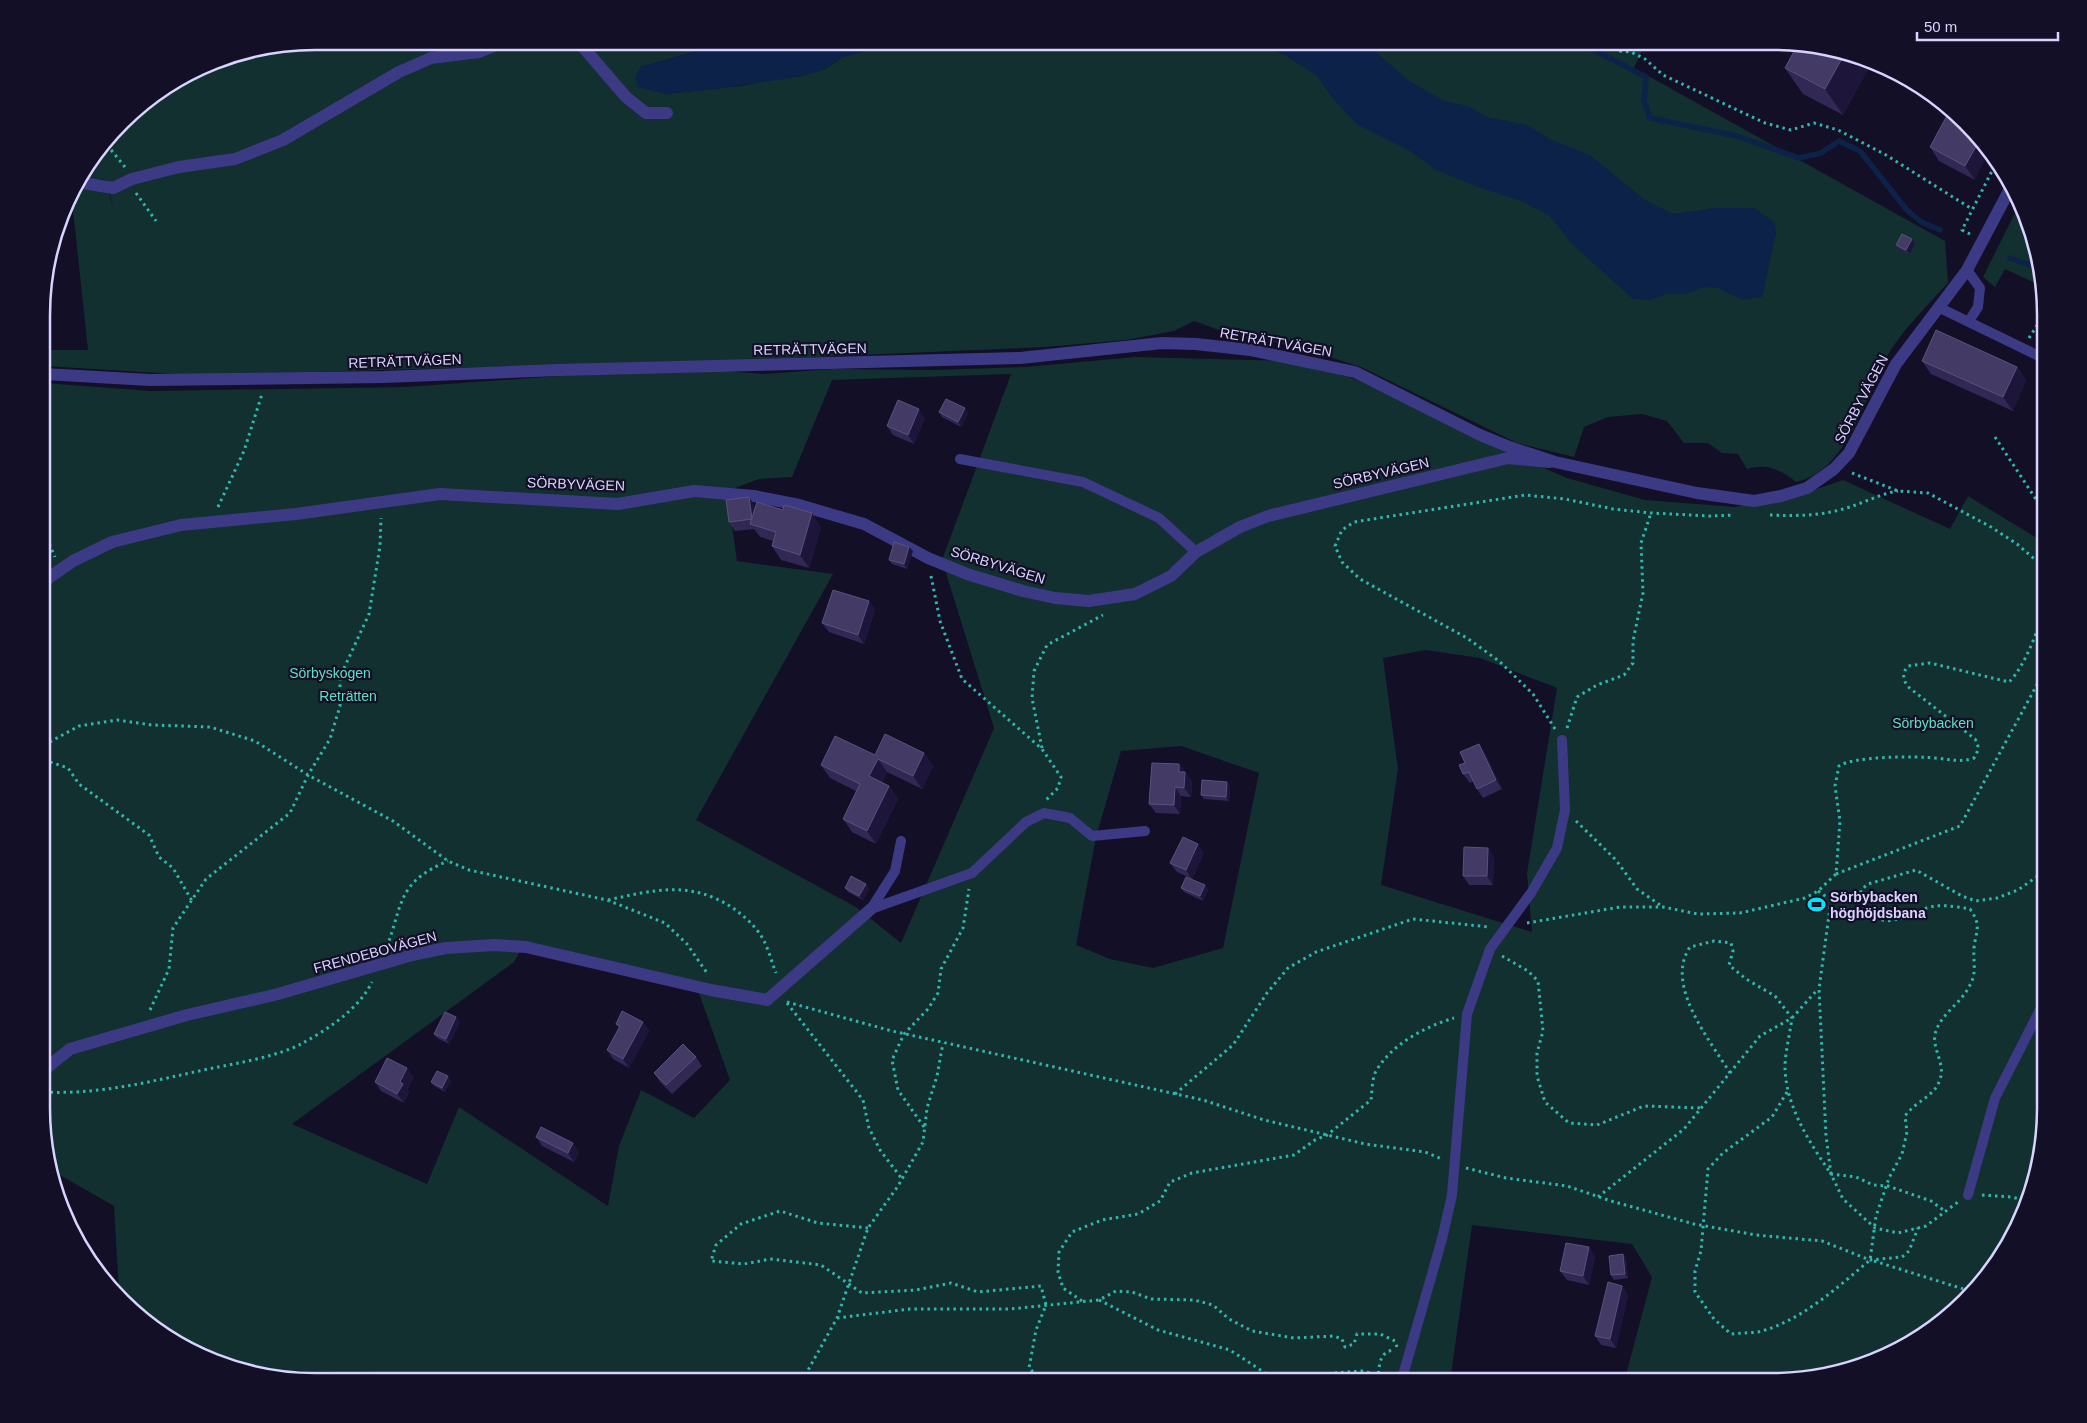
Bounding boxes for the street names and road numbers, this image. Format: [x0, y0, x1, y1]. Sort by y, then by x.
street label: RETRÄTTVÄGEN [1219, 324, 1333, 360]
street label: RETRÄTTVÄGEN [753, 340, 867, 358]
street label: RETRÄTTVÄGEN [348, 351, 462, 371]
street label: SÖRBYVÄGEN [1830, 351, 1891, 446]
street label: SÖRBYVÄGEN [1331, 453, 1431, 492]
street label: SÖRBYVÄGEN [527, 473, 625, 494]
street label: SÖRBYVÄGEN [949, 542, 1048, 587]
street label: FRENDEBOVÄGEN [312, 928, 438, 976]

